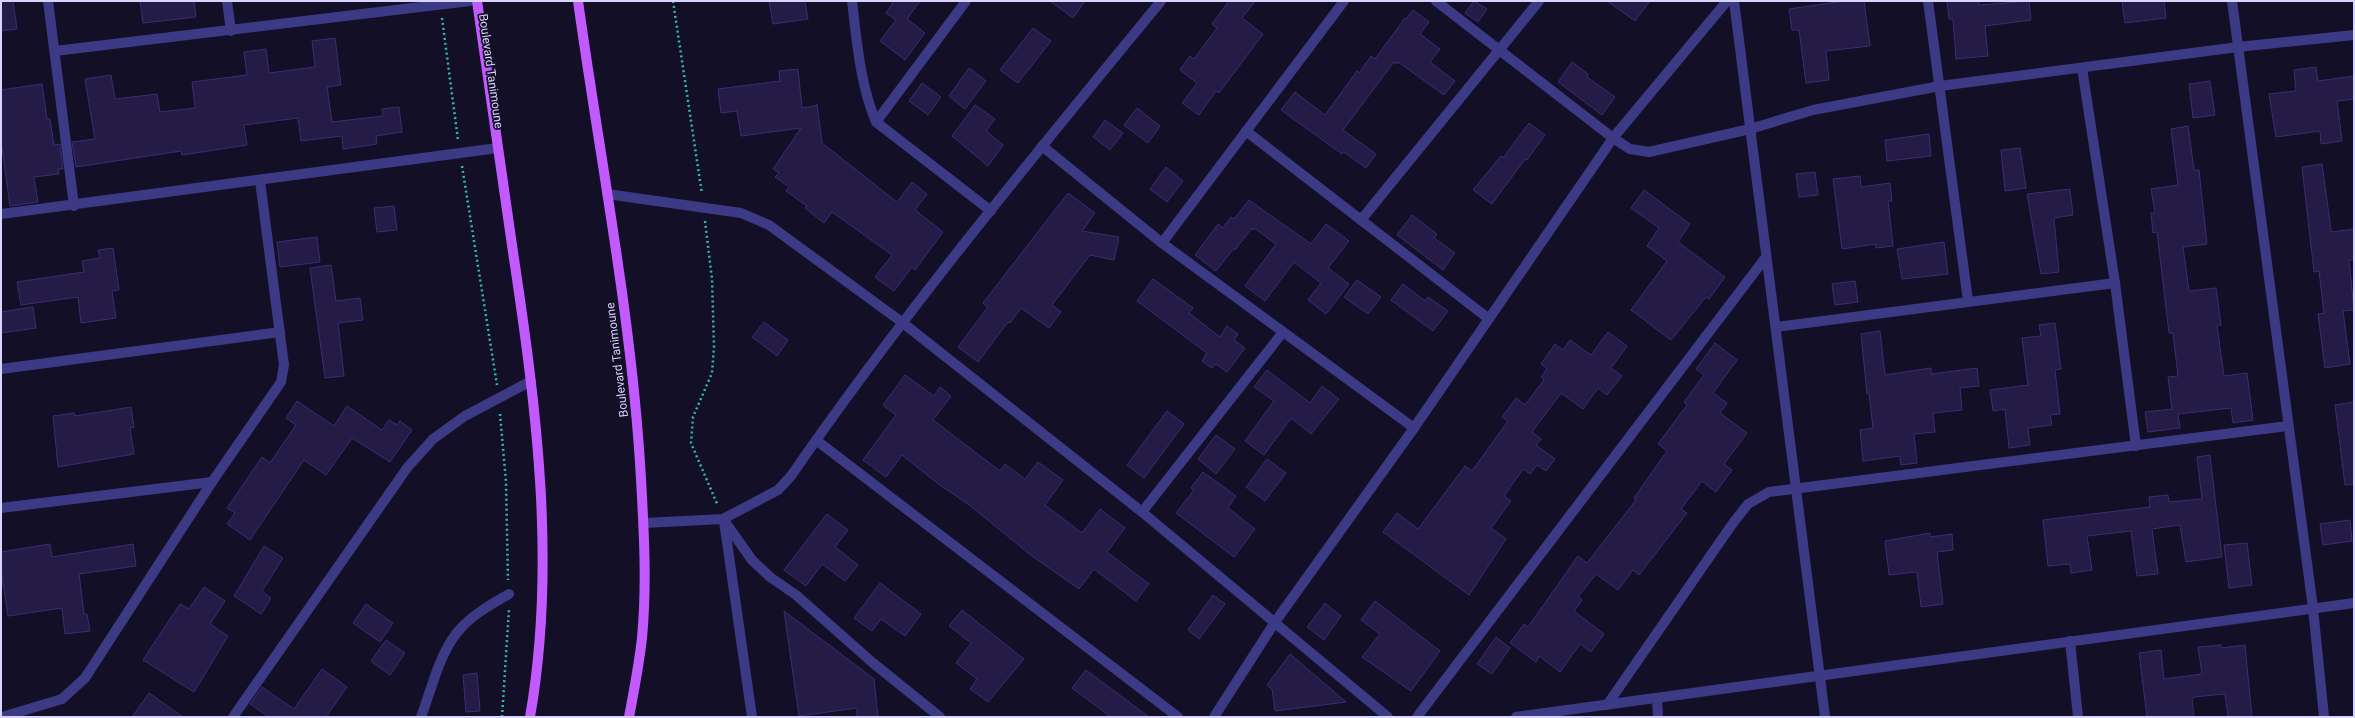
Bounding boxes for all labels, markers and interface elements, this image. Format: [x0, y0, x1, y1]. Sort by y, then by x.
street label: Boulevard Tanimoune [476, 13, 506, 129]
street label: Boulevard Tanimoune [603, 302, 631, 418]

